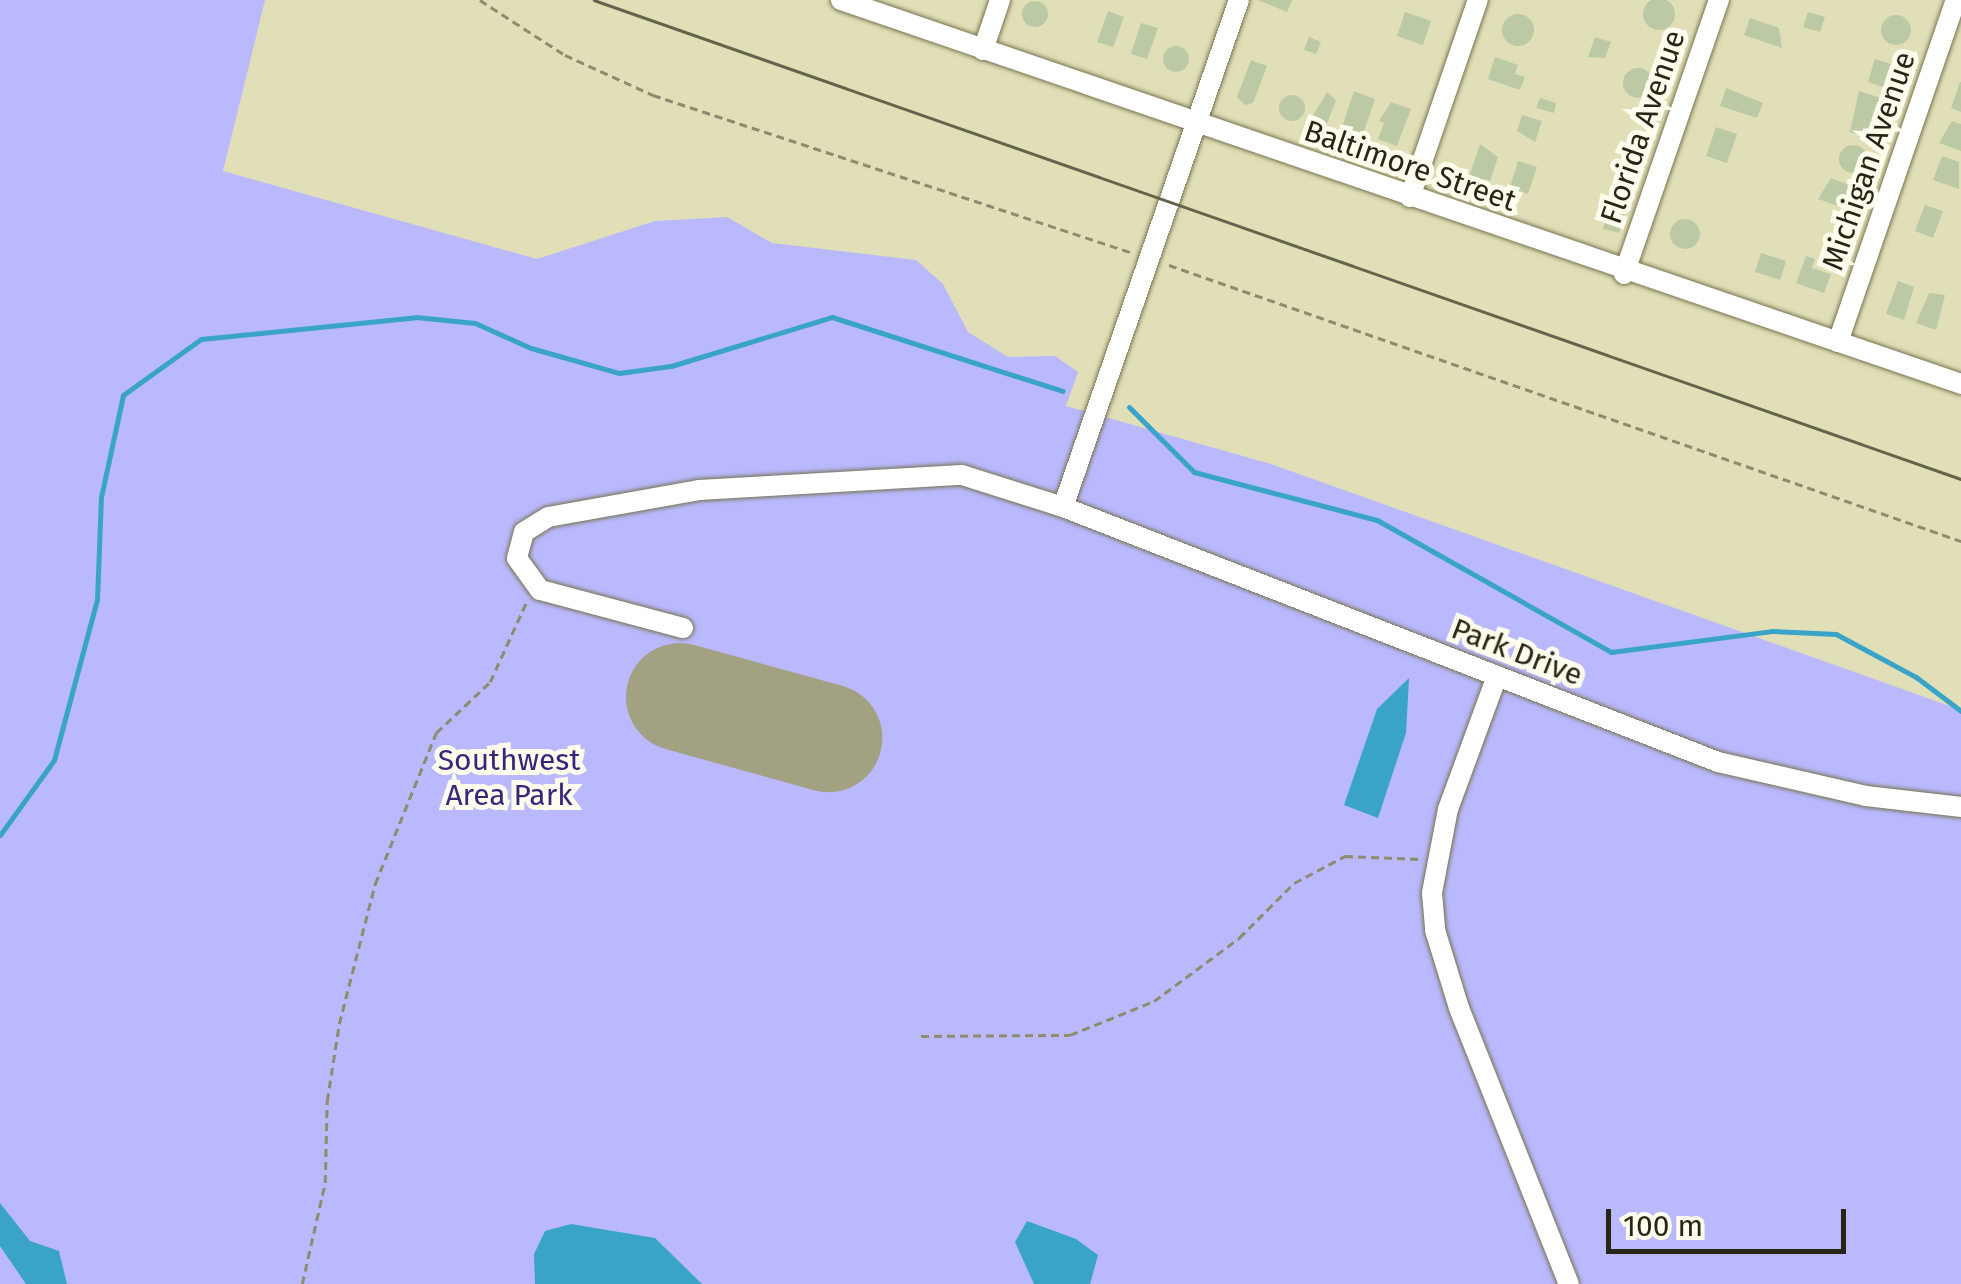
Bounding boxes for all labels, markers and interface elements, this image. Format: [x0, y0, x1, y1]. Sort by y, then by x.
street label: Florida Avenue [1593, 25, 1693, 229]
street label: Michigan Avenue [1815, 47, 1923, 275]
street label: Baltimore Street [1299, 113, 1521, 219]
street label: Park Drive [1446, 611, 1588, 693]
park label: Southwest Area Park [438, 742, 580, 812]
scale bar [1611, 1189, 1851, 1251]
text: 100 m [1623, 1208, 1703, 1244]

